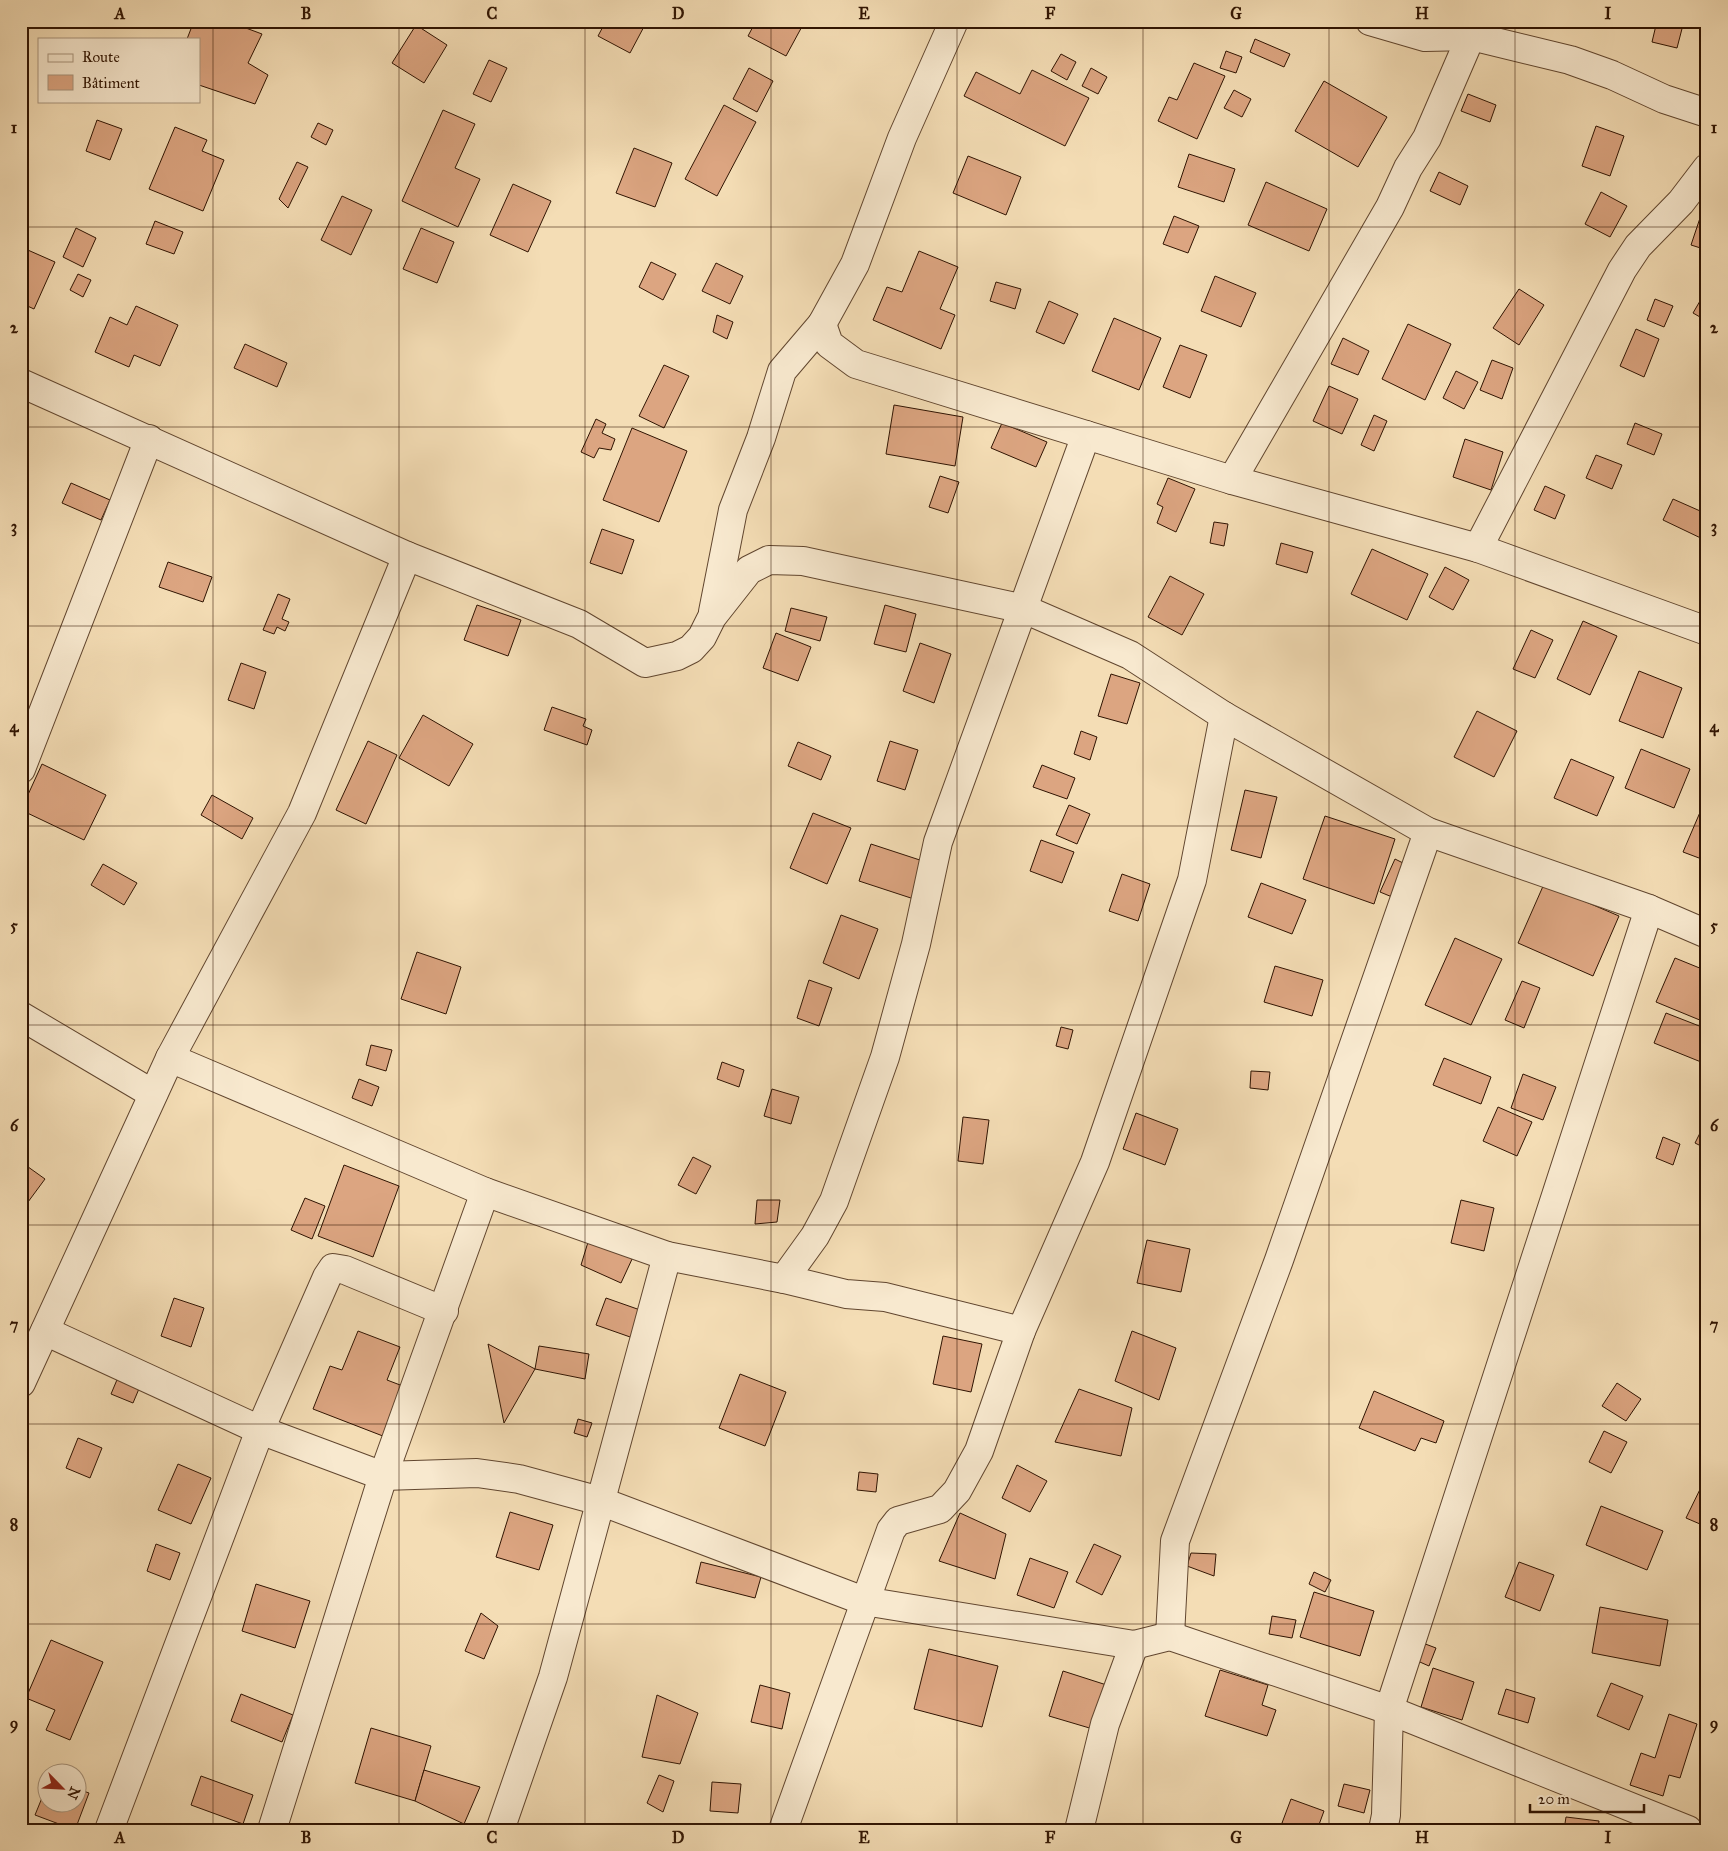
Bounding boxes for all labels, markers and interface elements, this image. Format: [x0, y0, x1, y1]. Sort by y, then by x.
text: A [114, 4, 126, 23]
text: B [301, 4, 311, 23]
text: C [487, 4, 498, 23]
text: D [672, 4, 685, 23]
text: E [858, 4, 870, 23]
text: F [1045, 4, 1056, 23]
text: G [1230, 4, 1242, 23]
text: H [1415, 4, 1429, 23]
text: I [1605, 4, 1612, 23]
legend [38, 38, 200, 102]
text: Route [82, 48, 120, 66]
text: Bâtiment [82, 74, 141, 92]
text: 1 [11, 118, 18, 137]
text: 1 [1711, 118, 1718, 137]
text: 2 [10, 318, 19, 337]
text: 2 [1710, 318, 1719, 337]
text: 3 [11, 517, 17, 537]
text: 3 [1711, 517, 1717, 537]
text: 4 [10, 717, 20, 737]
text: 4 [1710, 717, 1720, 737]
text: 5 [10, 916, 18, 935]
text: 5 [1710, 916, 1718, 935]
text: 6 [10, 1116, 19, 1135]
text: 6 [1710, 1116, 1719, 1135]
text: 7 [10, 1315, 19, 1334]
text: 7 [1710, 1315, 1719, 1334]
text: 8 [10, 1515, 18, 1534]
text: 8 [1710, 1515, 1718, 1534]
text: 9 [10, 1714, 18, 1734]
text: 9 [1710, 1714, 1718, 1734]
north arrow [38, 1764, 88, 1814]
scale bar [1530, 1781, 1644, 1813]
text: N [63, 1784, 84, 1802]
text: 20 m [1538, 1790, 1570, 1808]
text: A [114, 1828, 126, 1847]
text: B [301, 1828, 311, 1847]
text: C [487, 1828, 498, 1847]
text: D [672, 1828, 685, 1847]
text: E [858, 1828, 870, 1847]
text: F [1045, 1828, 1056, 1847]
text: G [1230, 1828, 1242, 1847]
text: H [1415, 1828, 1429, 1847]
text: I [1605, 1828, 1612, 1847]

